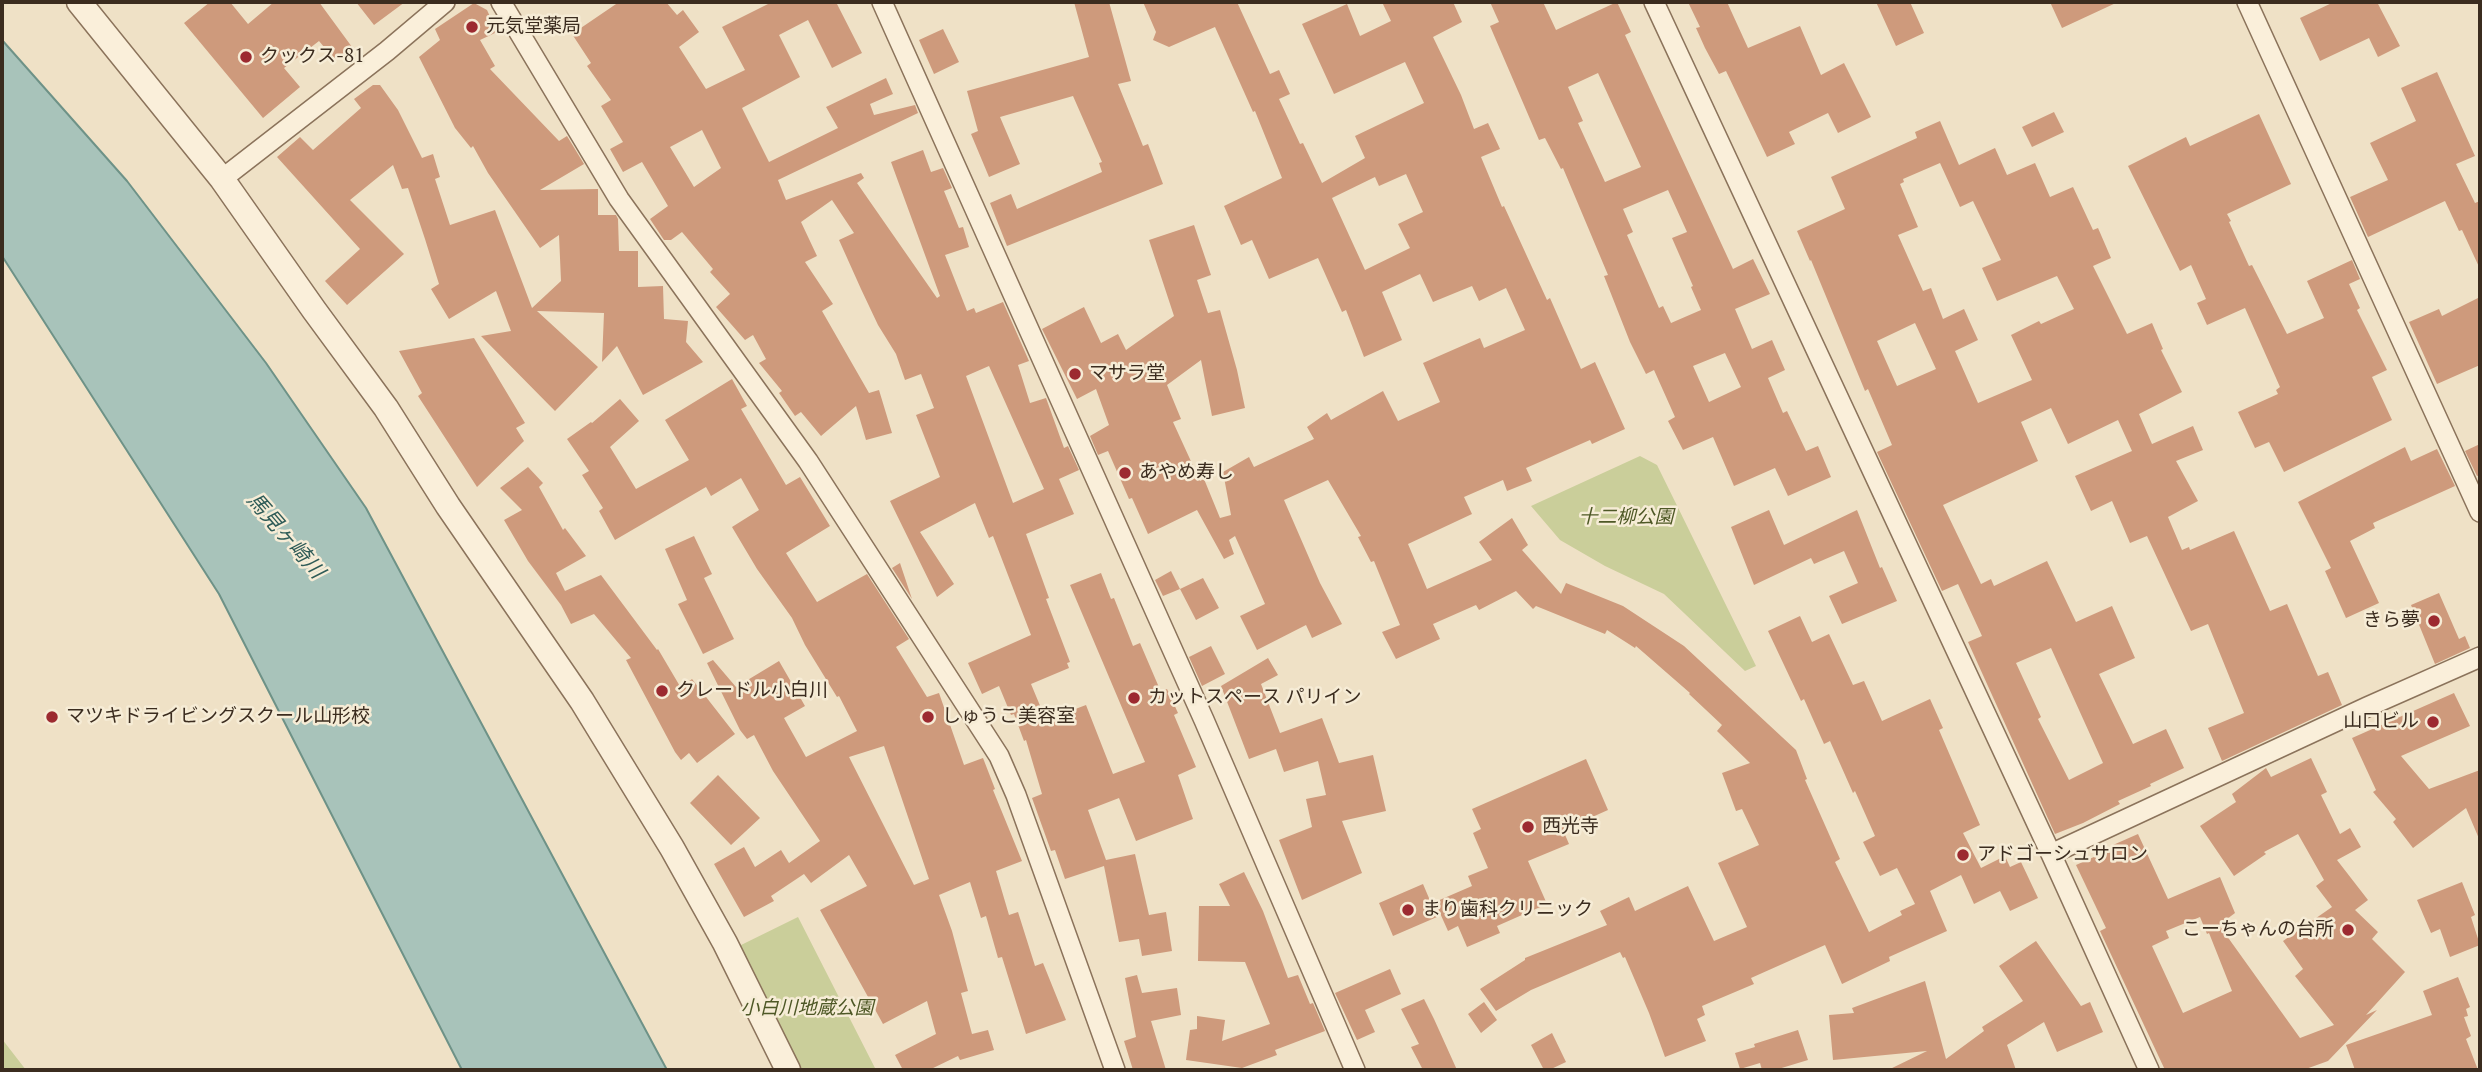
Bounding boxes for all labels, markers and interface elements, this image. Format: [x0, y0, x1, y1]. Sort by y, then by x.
place label: 元気堂薬局 [486, 16, 581, 38]
marker: 元気堂薬局 [464, 19, 480, 35]
place label: クックス-81 [260, 46, 364, 68]
marker: クックス-81 [238, 49, 254, 65]
place label: マサラ堂 [1089, 363, 1165, 385]
marker: マサラ堂 [1067, 366, 1083, 382]
place label: あやめ寿し [1139, 462, 1234, 484]
marker: あやめ寿し [1117, 465, 1133, 481]
water label: 馬見ヶ崎川 [241, 488, 329, 584]
park label: 十二柳公園 [1579, 507, 1673, 529]
place label: きら夢 [2363, 610, 2420, 632]
marker: きら夢 [2426, 613, 2442, 629]
place label: クレードル小白川 [676, 680, 828, 702]
marker: クレードル小白川 [654, 683, 670, 699]
place label: カットスペース パリイン [1148, 687, 1362, 709]
marker: カットスペース パリイン [1126, 690, 1142, 706]
place label: マツキドライビングスクール山形校 [66, 706, 370, 728]
place label: しゅうこ美容室 [942, 706, 1075, 728]
marker: マツキドライビングスクール山形校 [44, 709, 60, 725]
marker: しゅうこ美容室 [920, 709, 936, 725]
place label: 山口ビル [2343, 711, 2419, 733]
marker: 山口ビル [2425, 714, 2441, 730]
place label: 西光寺 [1542, 816, 1599, 838]
marker: 西光寺 [1520, 819, 1536, 835]
place label: アドゴーシュサロン [1977, 844, 2148, 866]
marker: アドゴーシュサロン [1955, 847, 1971, 863]
place label: まり歯科クリニック [1422, 899, 1593, 921]
marker: まり歯科クリニック [1400, 902, 1416, 918]
place label: こーちゃんの台所 [2182, 919, 2334, 941]
marker: こーちゃんの台所 [2340, 922, 2356, 938]
park label: 小白川地蔵公園 [741, 998, 873, 1020]

